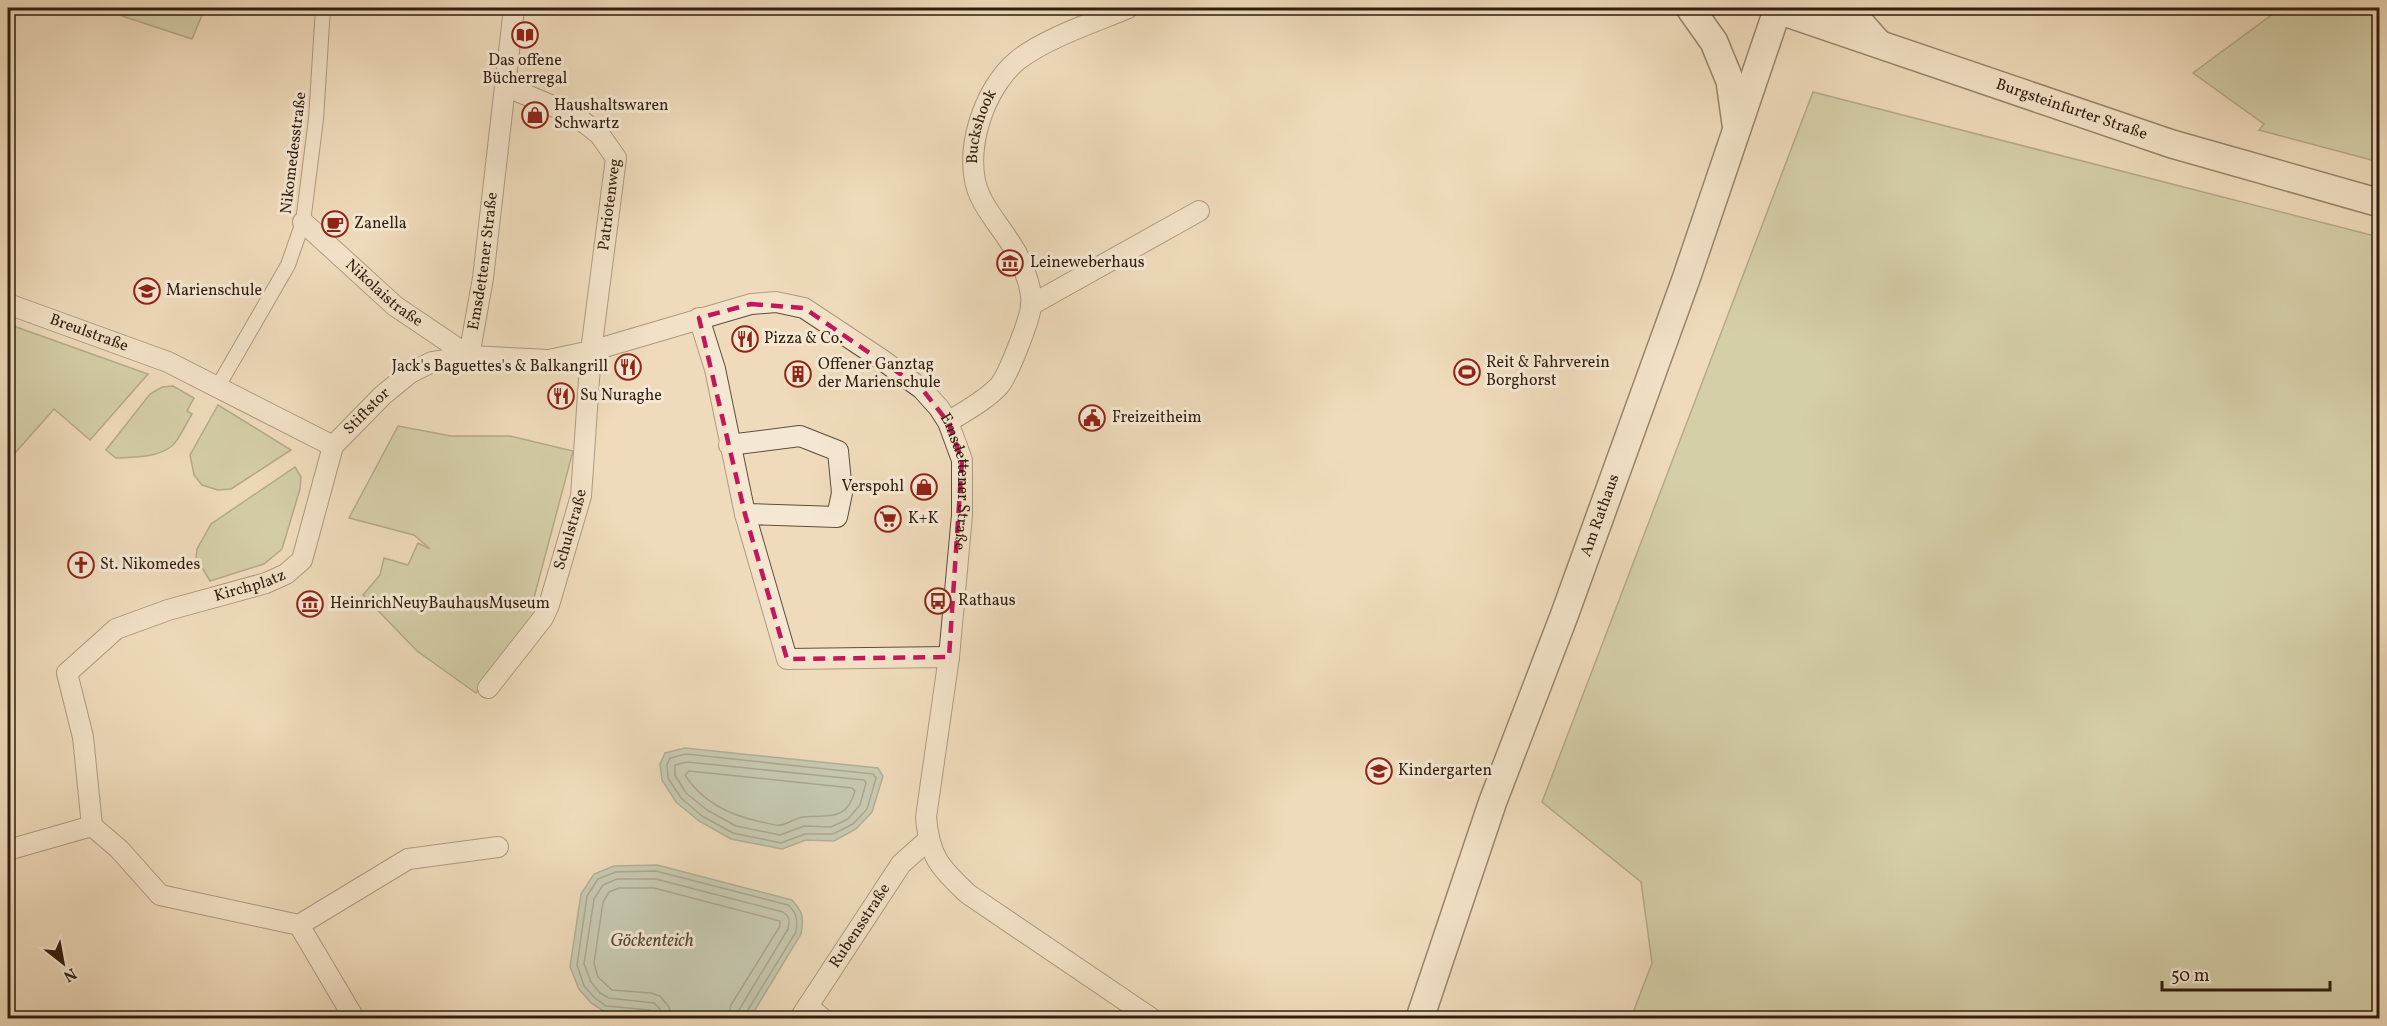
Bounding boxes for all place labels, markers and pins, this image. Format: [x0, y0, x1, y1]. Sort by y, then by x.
library icon: Das offene Bücherregal [510, 20, 540, 50]
place label: Das offene Bücherregal [483, 50, 568, 90]
place label: Haushaltswaren Schwartz [554, 95, 669, 135]
shop icon: Haushaltswaren Schwartz [520, 100, 550, 130]
cafe icon: Zanella [320, 209, 350, 239]
place label: Zanella [354, 213, 407, 235]
museum icon: Leineweberhaus [995, 248, 1025, 278]
place label: Leineweberhaus [1030, 252, 1145, 274]
school or university icon: Marienschule [132, 276, 162, 306]
place label: Marienschule [166, 280, 262, 302]
restaurant icon: Pizza & Co. [730, 324, 760, 354]
place label: Pizza & Co. [764, 328, 843, 350]
restaurant icon: Jack's Baguettes's & Balkangrill [613, 352, 643, 382]
place label: Reit & Fahrverein Borghorst [1486, 352, 1610, 392]
place label: Offener Ganztag der Marienschule [818, 354, 941, 394]
place label: Jack's Baguettes's & Balkangrill [392, 356, 608, 378]
sports icon: Reit & Fahrverein Borghorst [1452, 357, 1482, 387]
building icon: Offener Ganztag der Marienschule [783, 359, 813, 389]
restaurant icon: Su Nuraghe [546, 381, 576, 411]
place label: Su Nuraghe [580, 385, 662, 407]
public building icon: Freizeitheim [1077, 403, 1107, 433]
place label: Freizeitheim [1112, 407, 1202, 429]
shop icon: Verspohl [909, 472, 939, 502]
place label: Verspohl [842, 476, 904, 498]
supermarket icon: K+K [873, 504, 903, 534]
place label: K+K [908, 508, 939, 530]
church icon: St. Nikomedes [66, 550, 96, 580]
place label: St. Nikomedes [100, 554, 200, 576]
bus stop icon: Rathaus [923, 586, 953, 616]
museum icon: HeinrichNeuyBauhausMuseum [295, 589, 325, 619]
place label: Rathaus [958, 590, 1016, 612]
place label: HeinrichNeuyBauhausMuseum [330, 593, 550, 615]
school or university icon: Kindergarten [1364, 756, 1394, 786]
place label: Kindergarten [1398, 760, 1492, 782]

